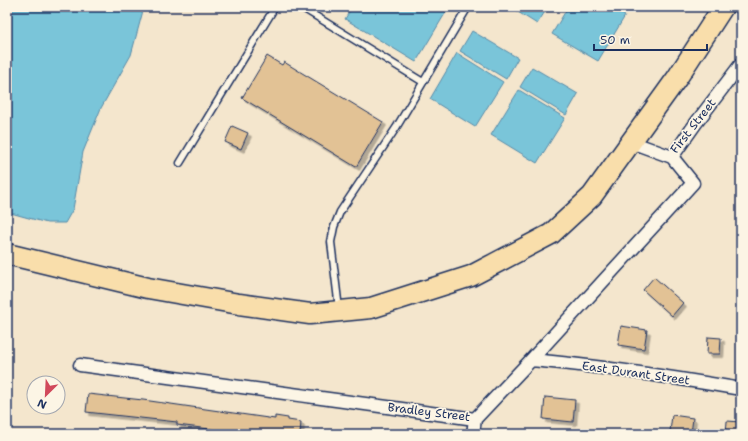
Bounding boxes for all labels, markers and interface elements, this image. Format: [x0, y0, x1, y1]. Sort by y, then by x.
scale bar [594, 26, 707, 52]
text: 50 m [600, 32, 630, 48]
street label: First Street [667, 95, 719, 157]
street label: East Durant Street [581, 358, 691, 388]
north arrow [26, 375, 66, 415]
text: N [35, 395, 49, 412]
street label: Bradley Street [387, 399, 471, 425]

